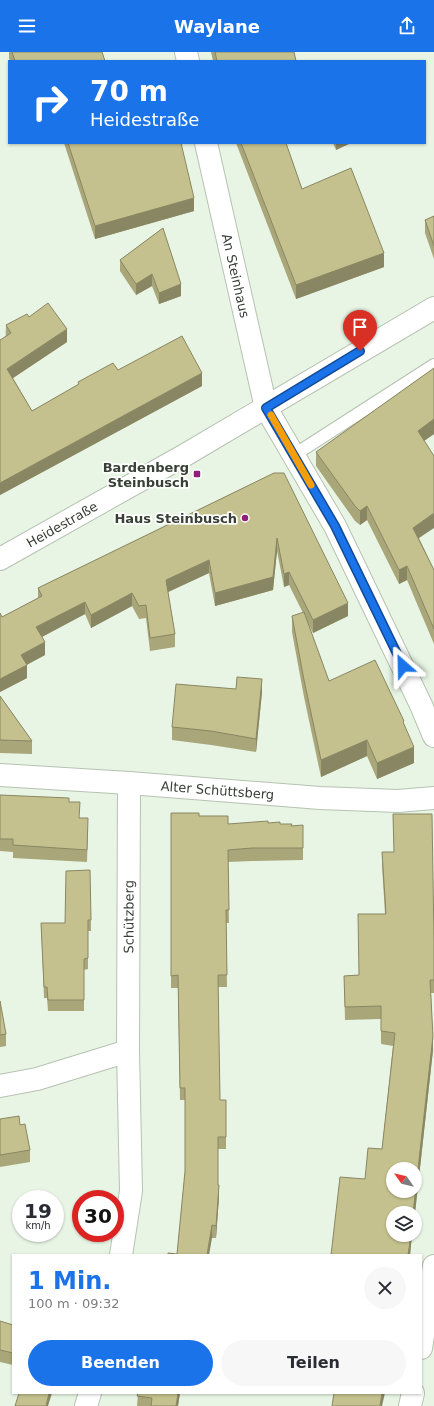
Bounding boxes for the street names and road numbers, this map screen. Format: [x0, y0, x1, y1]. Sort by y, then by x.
street label: An Steinhaus [219, 232, 253, 319]
street label: Heidestraße [24, 498, 100, 550]
street label: Alter Schüttsberg [160, 778, 275, 802]
street label: Schützberg [121, 880, 136, 954]

